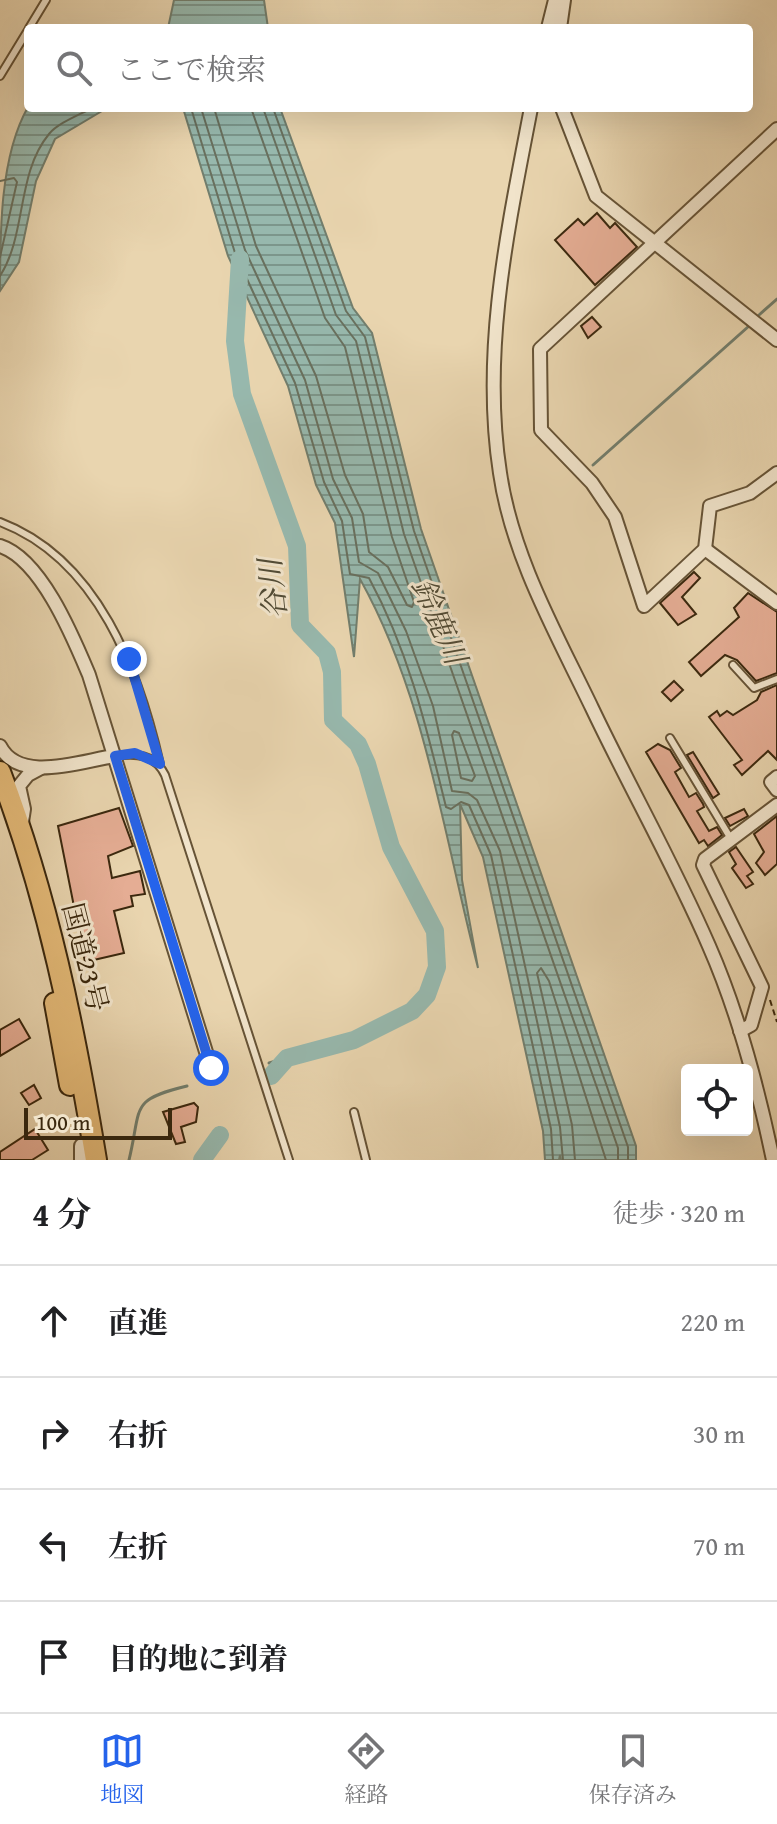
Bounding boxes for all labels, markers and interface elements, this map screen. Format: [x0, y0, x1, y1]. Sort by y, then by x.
search box [24, 24, 753, 112]
icon: search [52, 46, 96, 90]
text: ここで検索 [116, 47, 266, 91]
water label: 谷川 [247, 554, 297, 621]
water label: 鈴鹿川 [402, 571, 480, 674]
route end [111, 641, 147, 677]
street label: 国道23号 [53, 898, 119, 1016]
route start [193, 1050, 229, 1086]
map controls [681, 1064, 753, 1136]
button: locate [681, 1064, 753, 1136]
scale bar [24, 1104, 172, 1140]
text: 100 m [36, 1106, 91, 1138]
text: 4 分 [32, 1189, 91, 1238]
text: 徒歩 · 320 m [613, 1193, 745, 1232]
icon: ahead [32, 1299, 76, 1343]
text: 直進 [108, 1300, 168, 1344]
text: 220 m [680, 1302, 745, 1341]
icon: right [32, 1411, 76, 1455]
text: 右折 [108, 1412, 168, 1456]
text: 30 m [693, 1414, 745, 1453]
icon: left [32, 1523, 76, 1567]
text: 左折 [108, 1524, 168, 1568]
text: 70 m [693, 1526, 745, 1565]
icon: arrive [32, 1635, 76, 1679]
text: 目的地に到着 [108, 1636, 288, 1680]
tab: 地図 [100, 1729, 144, 1810]
tab: 経路 [344, 1729, 389, 1810]
tab: 保存済み [589, 1729, 677, 1810]

